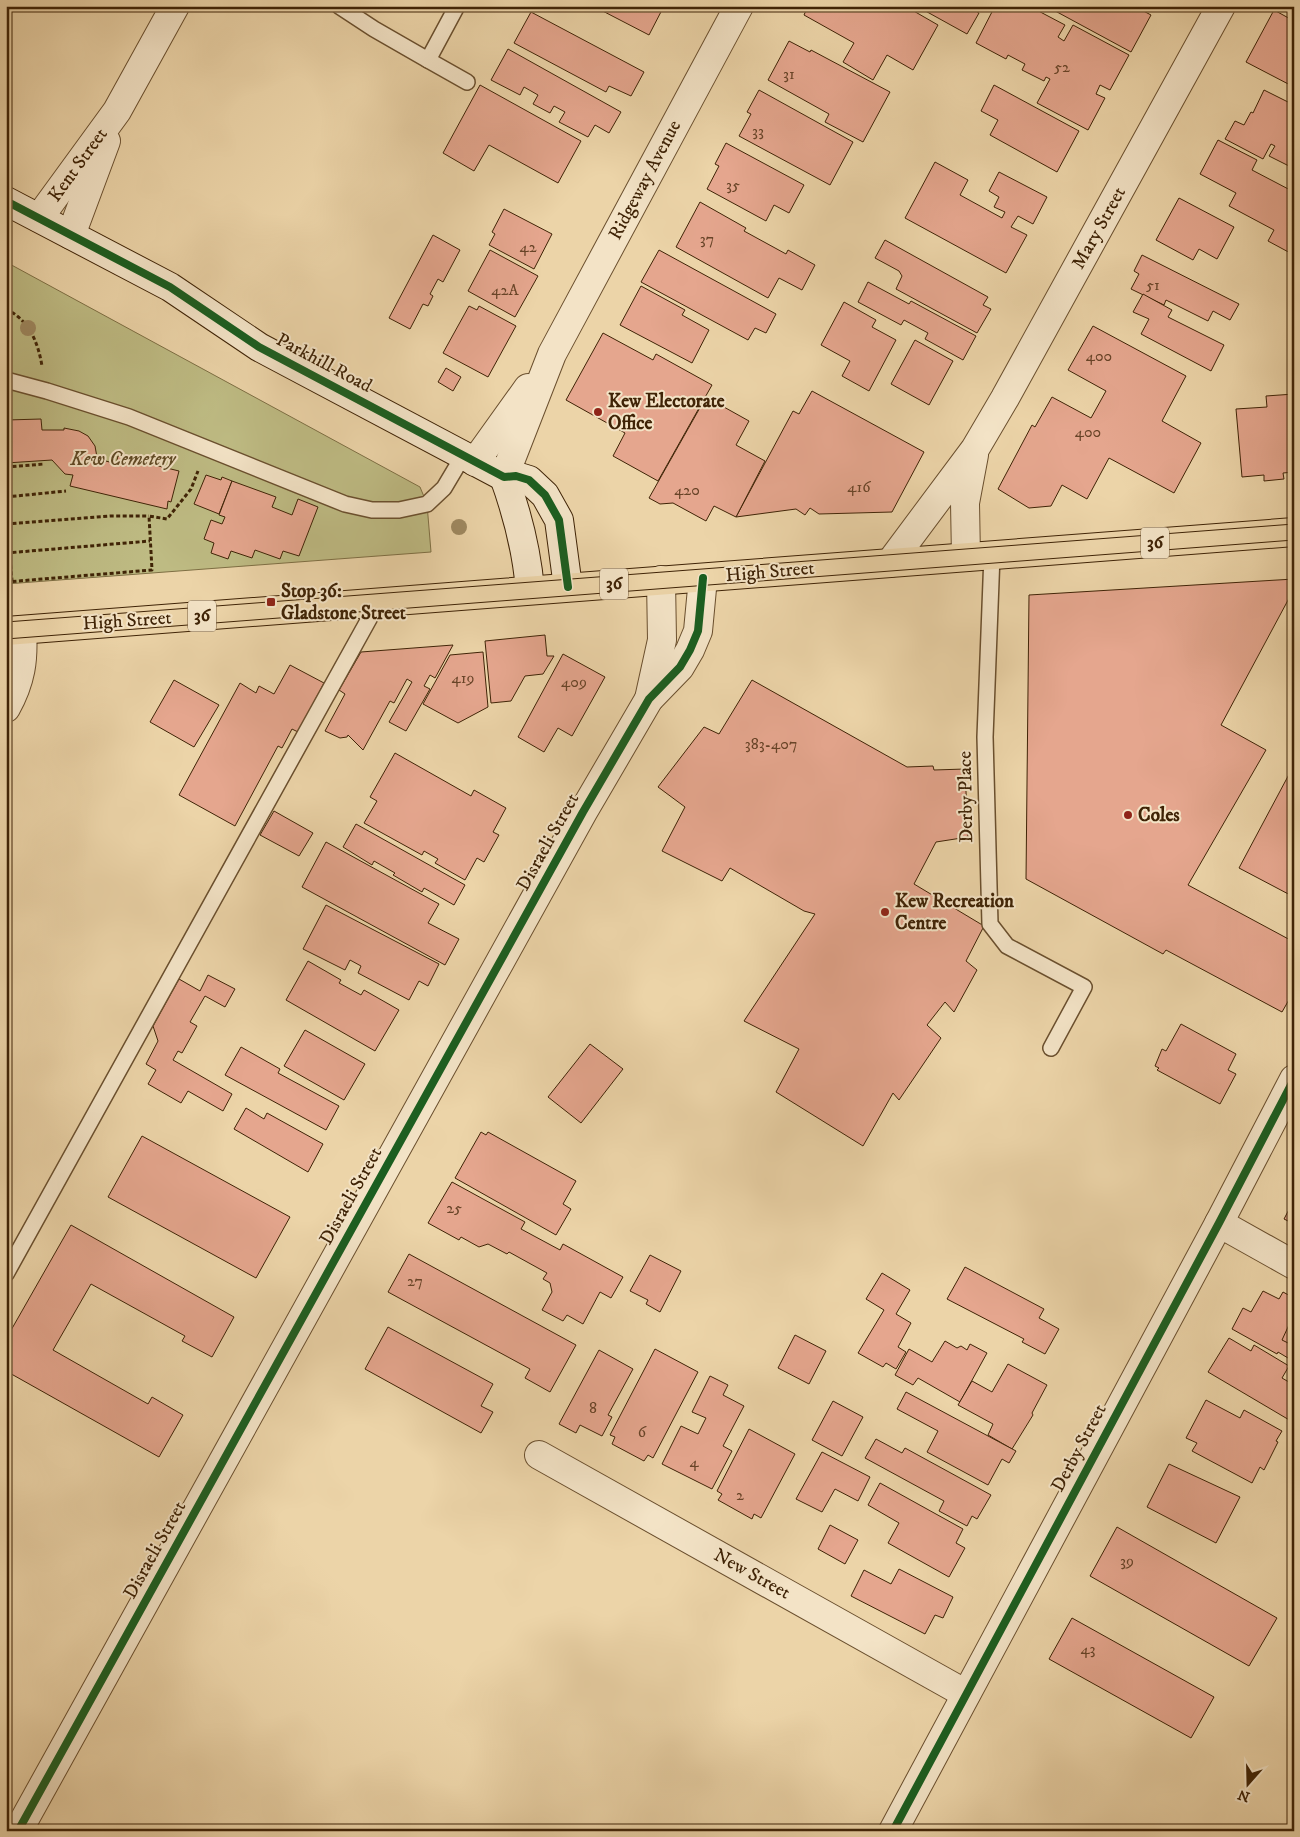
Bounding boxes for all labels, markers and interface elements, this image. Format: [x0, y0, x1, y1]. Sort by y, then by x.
house number: 52 [1054, 57, 1070, 77]
house number: 31 [783, 64, 795, 84]
street label: Ridgeway Avenue [604, 116, 686, 244]
house number: 33 [752, 121, 764, 141]
street label: Kent Street [43, 123, 113, 207]
house number: 35 [726, 175, 740, 195]
street label: Mary Street [1067, 183, 1131, 273]
house number: 37 [700, 229, 714, 249]
house number: 42 [519, 237, 537, 257]
house number: 51 [1146, 275, 1160, 295]
house number: 42A [491, 280, 519, 300]
street label: Parkhill Road [272, 328, 376, 398]
house number: 400 [1086, 346, 1112, 366]
place label: Kew Electorate Office [608, 390, 725, 435]
marker: Kew Electorate Office [592, 406, 604, 418]
house number: 400 [1075, 422, 1101, 442]
park label: Kew Cemetery [70, 448, 177, 471]
house number: 416 [847, 477, 871, 497]
house number: 420 [674, 480, 700, 500]
road number: 36 [1141, 528, 1169, 558]
street label: High Street [725, 557, 815, 587]
road number: 36 [600, 568, 628, 600]
place label: Stop 36: Gladstone Street [281, 580, 407, 625]
marker: Stop 36: Gladstone Street [265, 596, 277, 608]
road number: 36 [188, 600, 216, 632]
street label: High Street [82, 606, 172, 636]
house number: 419 [451, 668, 475, 688]
house number: 409 [561, 672, 587, 692]
house number: 383-407 [745, 734, 797, 754]
street label: Derby Place [954, 751, 978, 843]
street label: Disraeli Street [512, 789, 584, 895]
place label: Coles [1138, 804, 1180, 827]
marker: Coles [1122, 809, 1134, 821]
place label: Kew Recreation Centre [895, 890, 1015, 935]
marker: Kew Recreation Centre [879, 906, 891, 918]
street label: Disraeli Street [315, 1143, 387, 1249]
house number: 25 [446, 1198, 462, 1218]
house number: 27 [407, 1271, 423, 1291]
house number: 8 [589, 1398, 597, 1418]
street label: Derby Street [1046, 1400, 1112, 1496]
house number: 6 [638, 1422, 647, 1442]
house number: 4 [689, 1452, 699, 1472]
house number: 2 [736, 1485, 744, 1505]
street label: Disraeli Street [119, 1497, 191, 1603]
street label: New Street [710, 1544, 794, 1604]
house number: 39 [1120, 1551, 1134, 1571]
house number: 43 [1080, 1639, 1096, 1659]
north arrow [1222, 1760, 1272, 1810]
text: N [1235, 1785, 1252, 1806]

